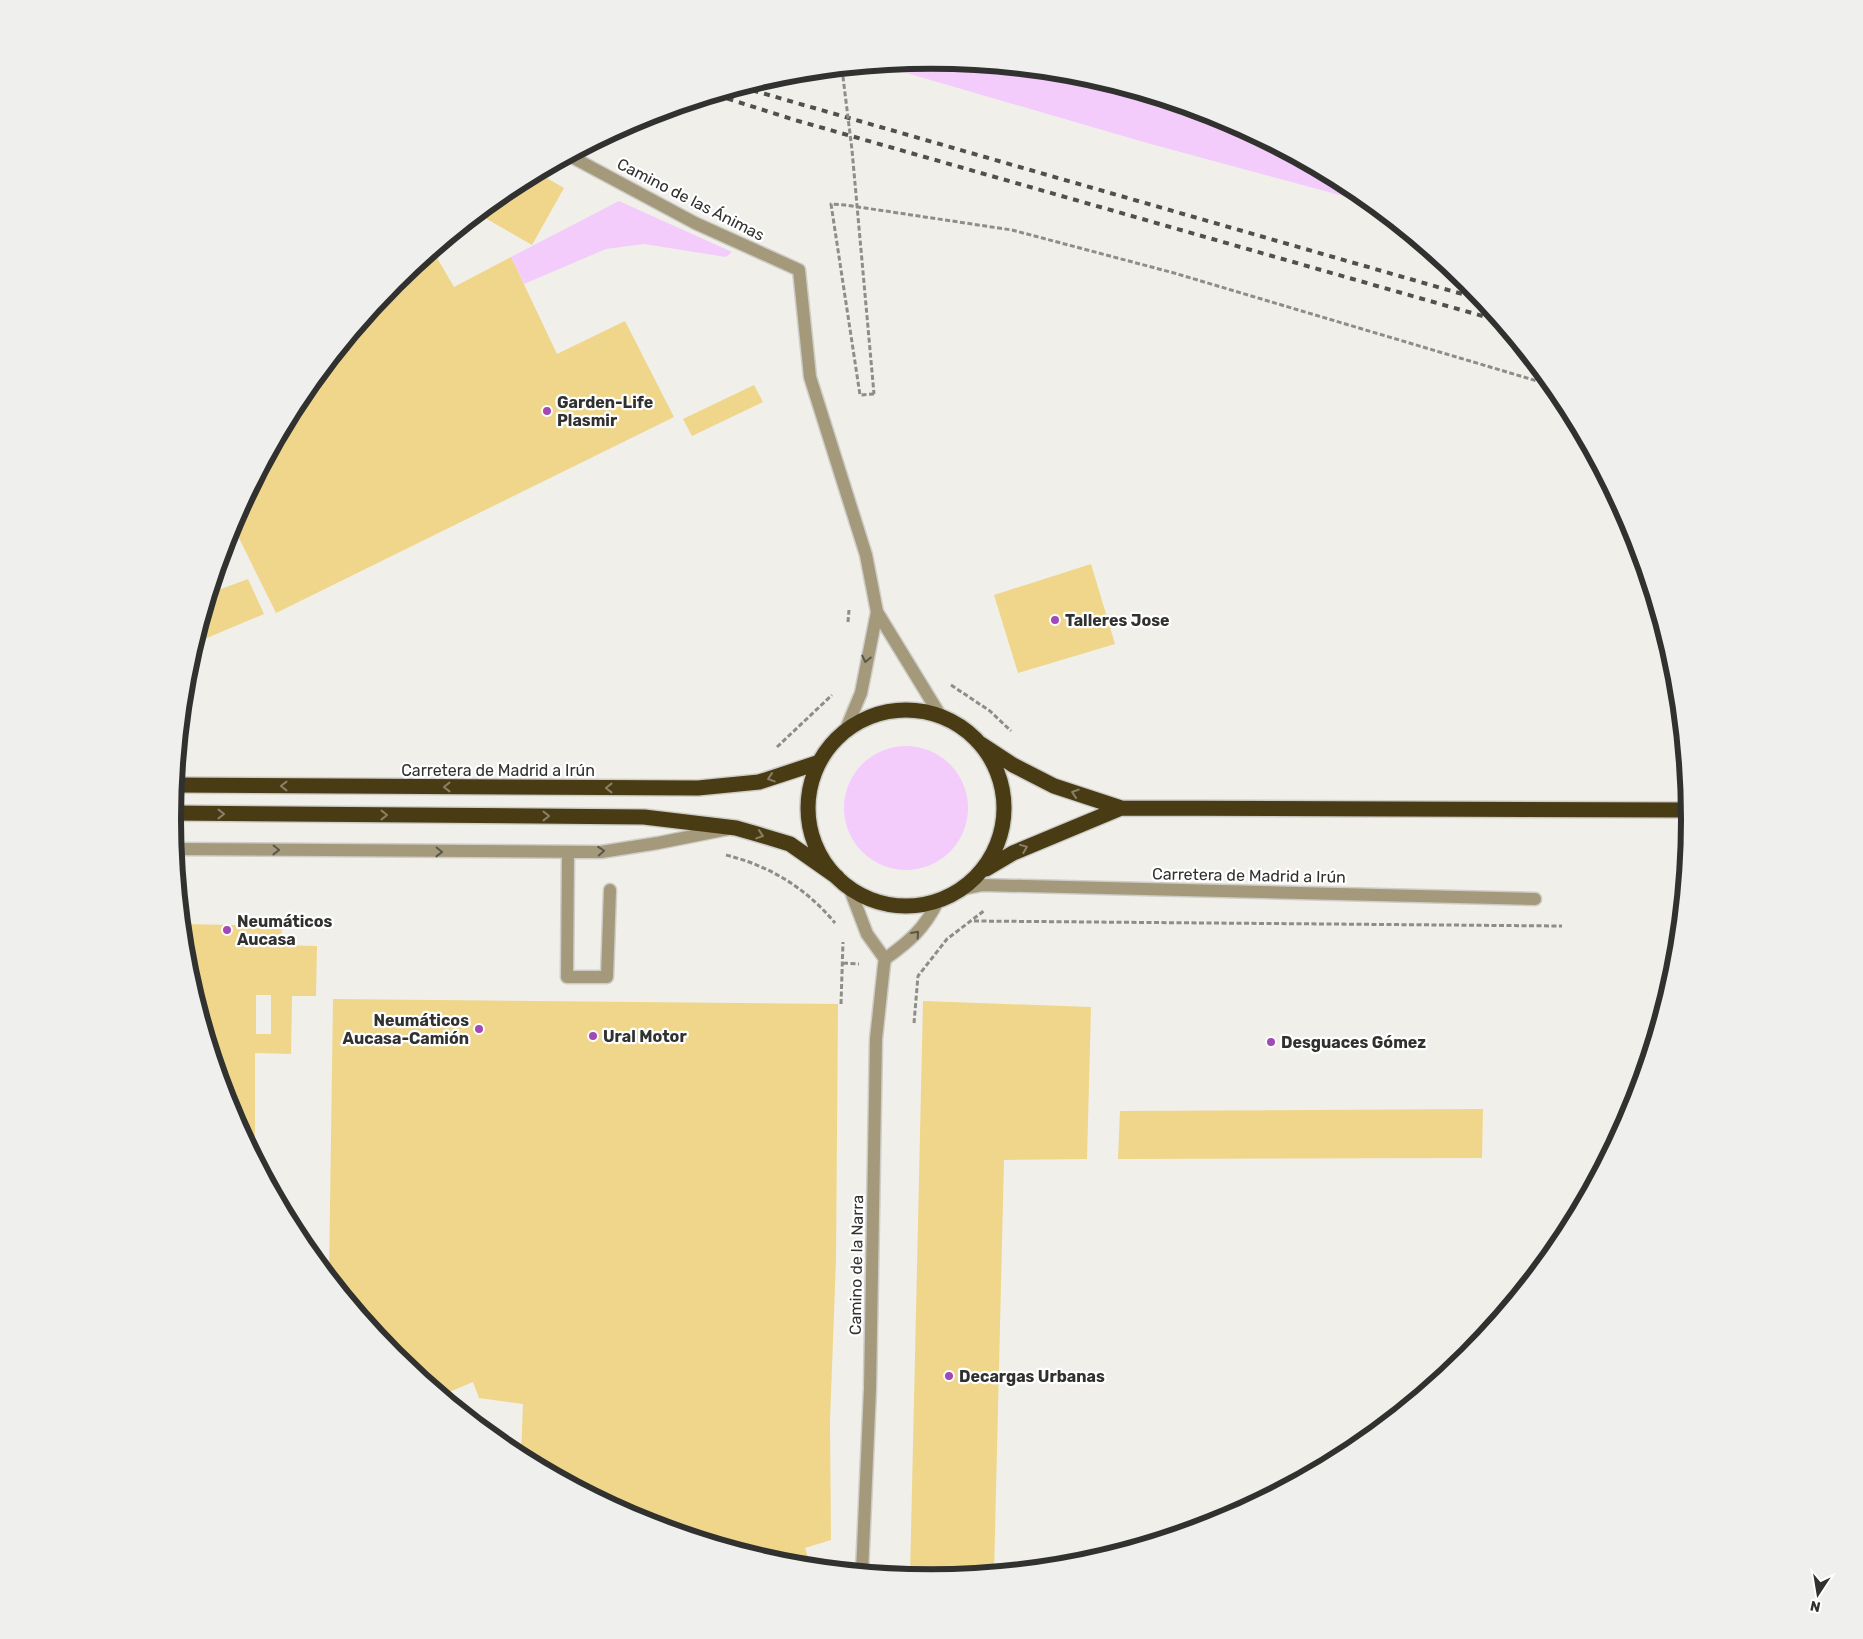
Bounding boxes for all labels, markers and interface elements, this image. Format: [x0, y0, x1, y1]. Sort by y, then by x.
street label: Camino de las Ánimas [614, 154, 768, 245]
place label: Garden-Life Plasmir [557, 393, 653, 430]
marker: Garden-Life Plasmir [541, 405, 553, 417]
place label: Talleres Jose [1065, 611, 1170, 630]
marker: Talleres Jose [1049, 614, 1061, 626]
one-way arrow [862, 655, 872, 664]
street label: Carretera de Madrid a Irún [401, 761, 595, 780]
one-way arrow [767, 773, 776, 783]
one-way arrow [280, 781, 288, 791]
one-way arrow [443, 782, 450, 792]
one-way arrow [605, 783, 613, 793]
one-way arrow [1071, 788, 1080, 798]
one-way arrow [218, 809, 226, 819]
one-way arrow [380, 810, 388, 820]
one-way arrow [543, 811, 551, 821]
one-way arrow [755, 829, 763, 839]
one-way arrow [1019, 844, 1028, 855]
one-way arrow [272, 845, 280, 855]
one-way arrow [597, 846, 605, 857]
one-way arrow [435, 847, 443, 857]
street label: Carretera de Madrid a Irún [1152, 864, 1346, 887]
place label: Neumáticos Aucasa [237, 912, 333, 949]
marker: Neumáticos Aucasa [221, 924, 233, 936]
one-way arrow [910, 931, 919, 940]
place label: Neumáticos Aucasa-Camión [343, 1011, 469, 1048]
marker: Neumáticos Aucasa-Camión [473, 1023, 485, 1035]
place label: Ural Motor [603, 1027, 687, 1046]
marker: Ural Motor [587, 1030, 599, 1042]
place label: Desguaces Gómez [1281, 1033, 1426, 1052]
marker: Desguaces Gómez [1265, 1036, 1277, 1048]
street label: Camino de la Narra [846, 1195, 867, 1335]
place label: Decargas Urbanas [959, 1367, 1105, 1386]
marker: Decargas Urbanas [943, 1370, 955, 1382]
north arrow [1793, 1569, 1843, 1619]
text: N [1809, 1597, 1822, 1616]

